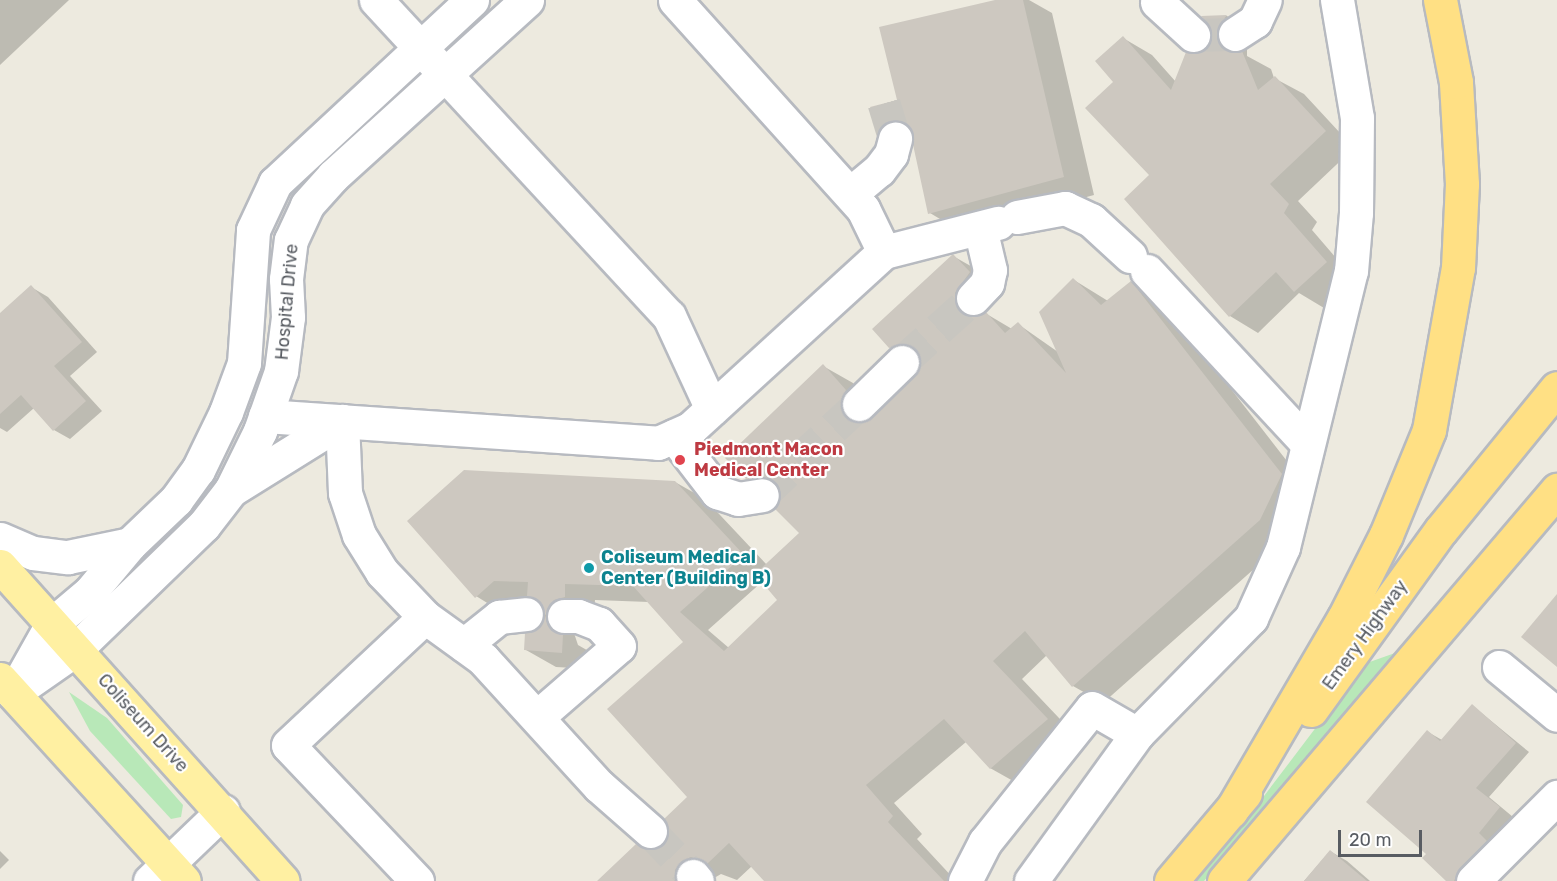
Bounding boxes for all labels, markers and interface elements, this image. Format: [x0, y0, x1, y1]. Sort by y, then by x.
street label: Hospital Drive [271, 243, 303, 361]
place label: Piedmont Macon Medical Center [694, 439, 843, 482]
marker: Piedmont Macon Medical Center [671, 451, 689, 469]
place label: Coliseum Medical Center (Building B) [601, 547, 771, 590]
marker: Coliseum Medical Center (Building B) [582, 561, 596, 575]
street label: Emery Highway [1318, 576, 1412, 694]
street label: Coliseum Drive [93, 669, 193, 777]
scale bar [1341, 818, 1425, 856]
text: 20 m [1349, 829, 1391, 851]

